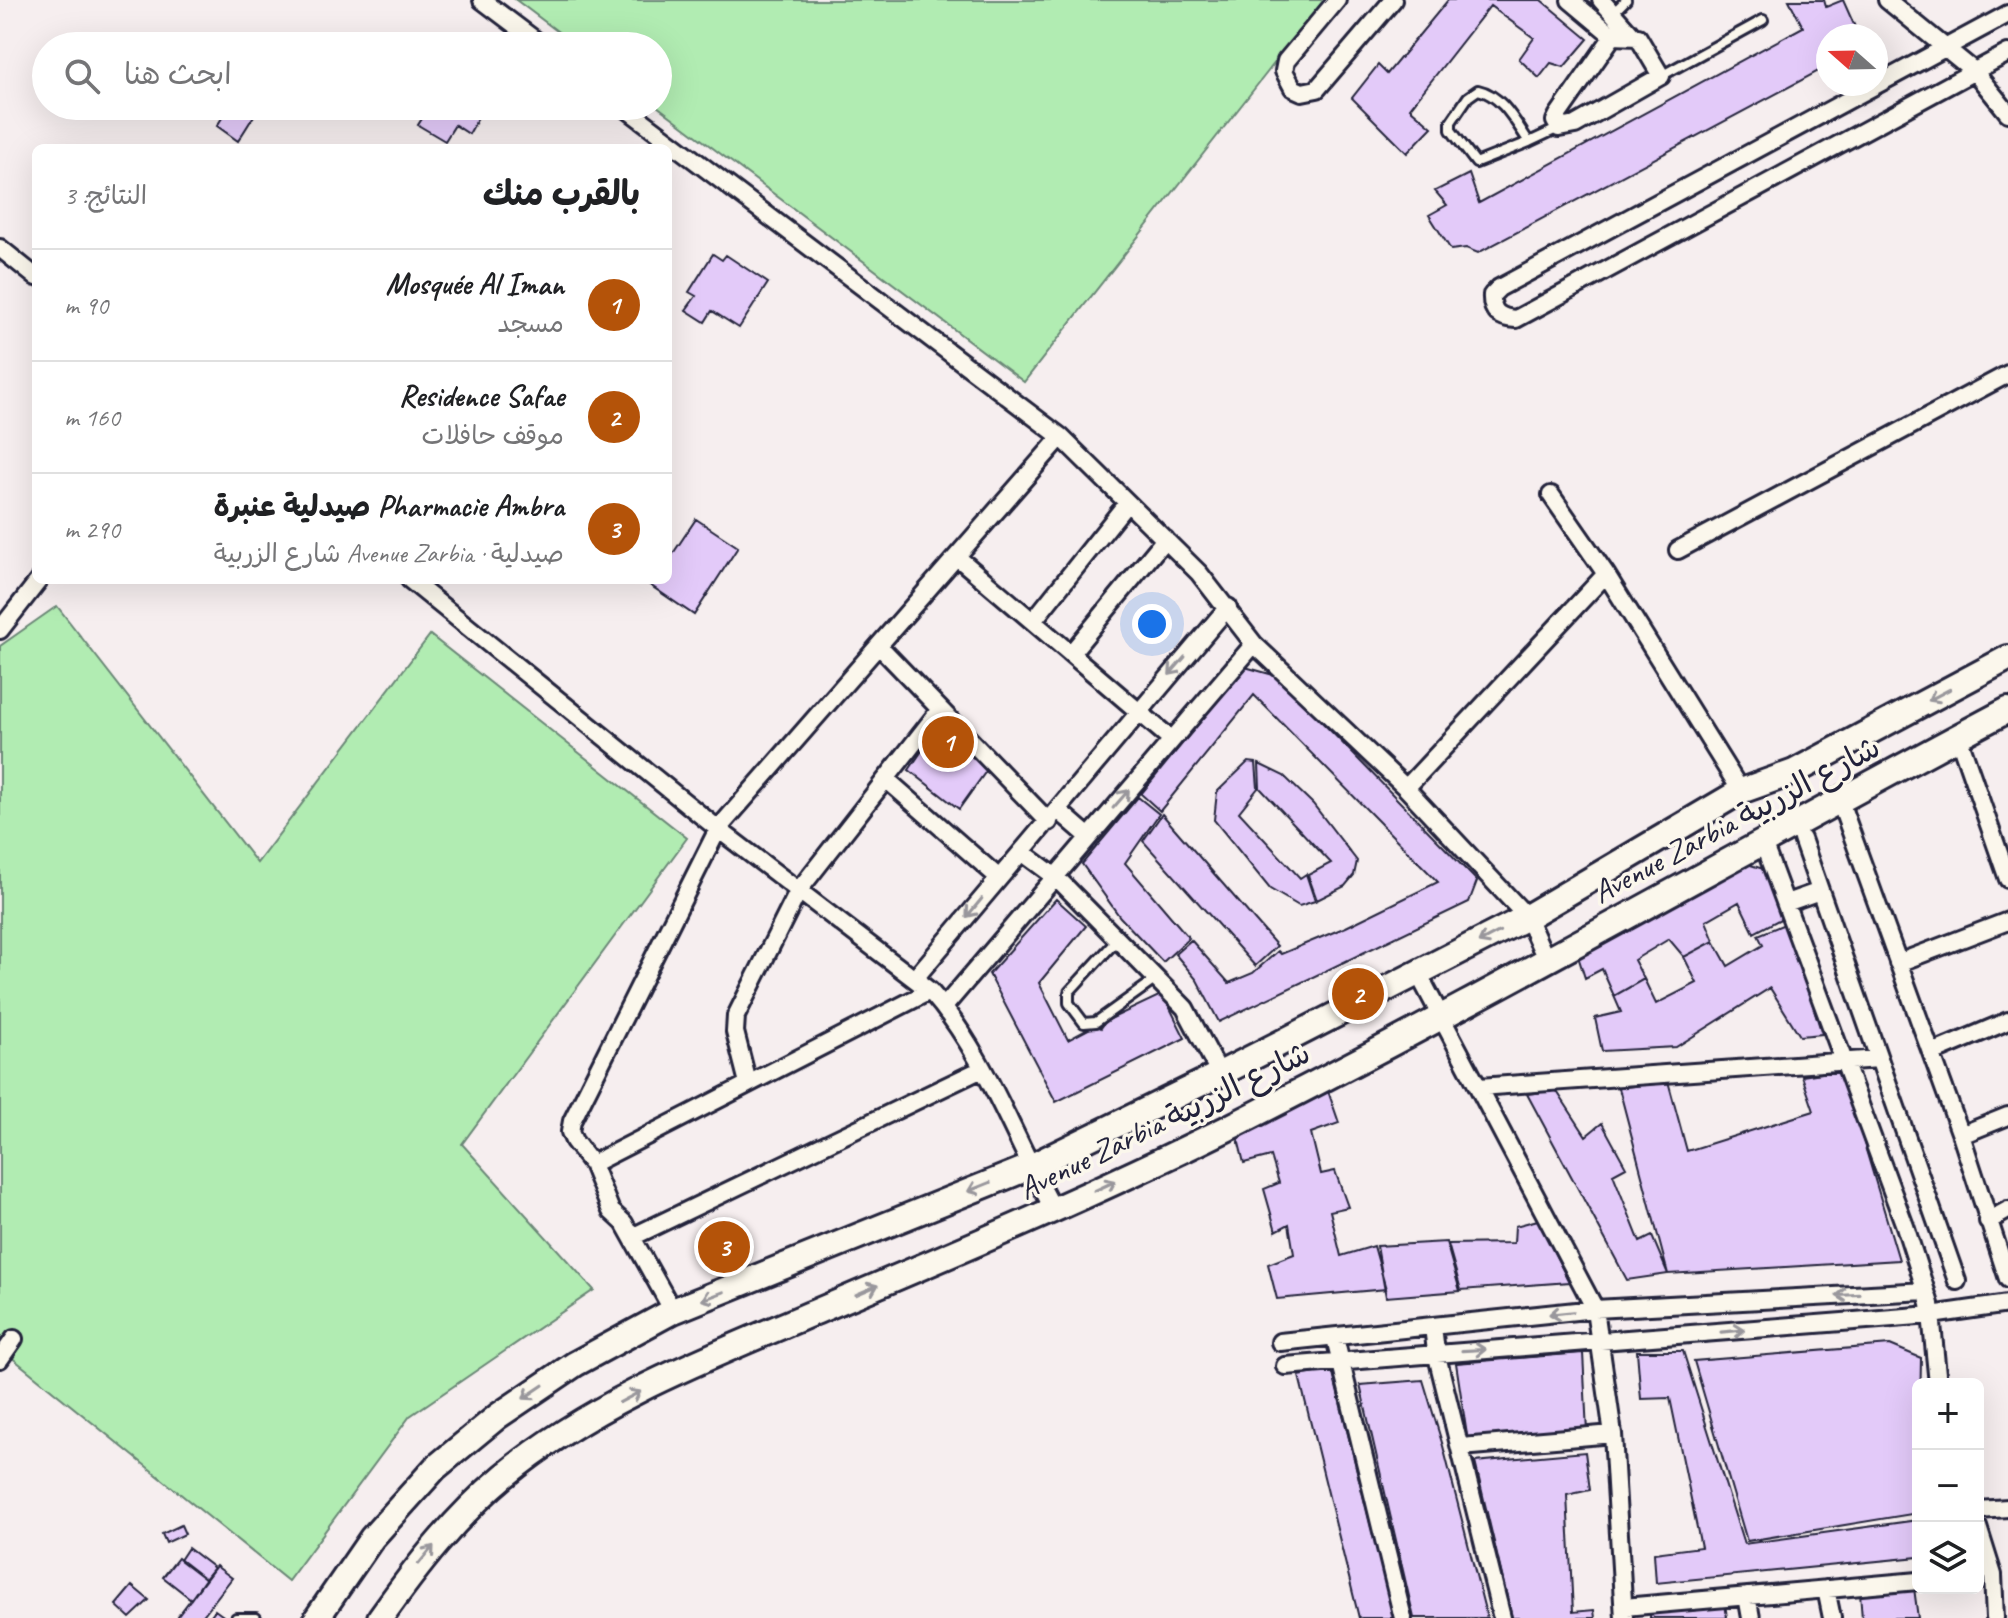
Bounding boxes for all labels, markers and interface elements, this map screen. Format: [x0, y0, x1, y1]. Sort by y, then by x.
north arrow [1816, 24, 1888, 96]
search box [32, 32, 672, 120]
icon: search [60, 54, 104, 98]
text: ابحث هنا [124, 55, 232, 93]
text: بالقرب منك [483, 172, 640, 215]
text: النتائج: 3 [64, 179, 147, 212]
text: Mosquée Al Iman [386, 265, 564, 303]
text: 90 m [64, 289, 108, 322]
text: 1 [608, 289, 620, 322]
text: مسجد [497, 307, 564, 340]
text: Residence Safae [399, 377, 564, 415]
text: 160 m [64, 401, 120, 434]
text: 2 [608, 401, 620, 434]
text: موقف حافلات [422, 419, 564, 452]
text: Pharmacie Ambra صيدلية عنبرة [213, 487, 564, 525]
text: 290 m [64, 513, 120, 546]
text: 3 [608, 513, 620, 546]
text: صيدلية · Avenue Zarbia شارع الزربية [214, 537, 564, 570]
your location [1132, 604, 1172, 644]
one-way arrow [1169, 656, 1187, 676]
one-way arrow [1928, 687, 1951, 703]
pin: 1 [922, 712, 974, 772]
street label: Avenue Zarbia شارع الزربية [1585, 726, 1888, 914]
one-way arrow [1112, 789, 1130, 809]
one-way arrow [965, 897, 983, 918]
one-way arrow [1478, 930, 1501, 946]
pin: 2 [1332, 964, 1384, 1024]
street label: Avenue Zarbia شارع الزربية [1012, 1032, 1318, 1211]
one-way arrow [1093, 1178, 1117, 1193]
one-way arrow [967, 1181, 992, 1196]
pin: 3 [698, 1217, 750, 1277]
one-way arrow [854, 1282, 878, 1296]
one-way arrow [1835, 1288, 1862, 1303]
one-way arrow [701, 1290, 726, 1304]
one-way arrow [1548, 1305, 1575, 1320]
one-way arrow [1719, 1323, 1746, 1338]
one-way arrow [1460, 1342, 1487, 1357]
map controls [1912, 1378, 1984, 1594]
button: + [1912, 1378, 1984, 1450]
one-way arrow [522, 1384, 544, 1401]
one-way arrow [617, 1388, 641, 1404]
button: − [1912, 1450, 1984, 1522]
button: layers [1912, 1522, 1984, 1594]
one-way arrow [417, 1545, 435, 1566]

